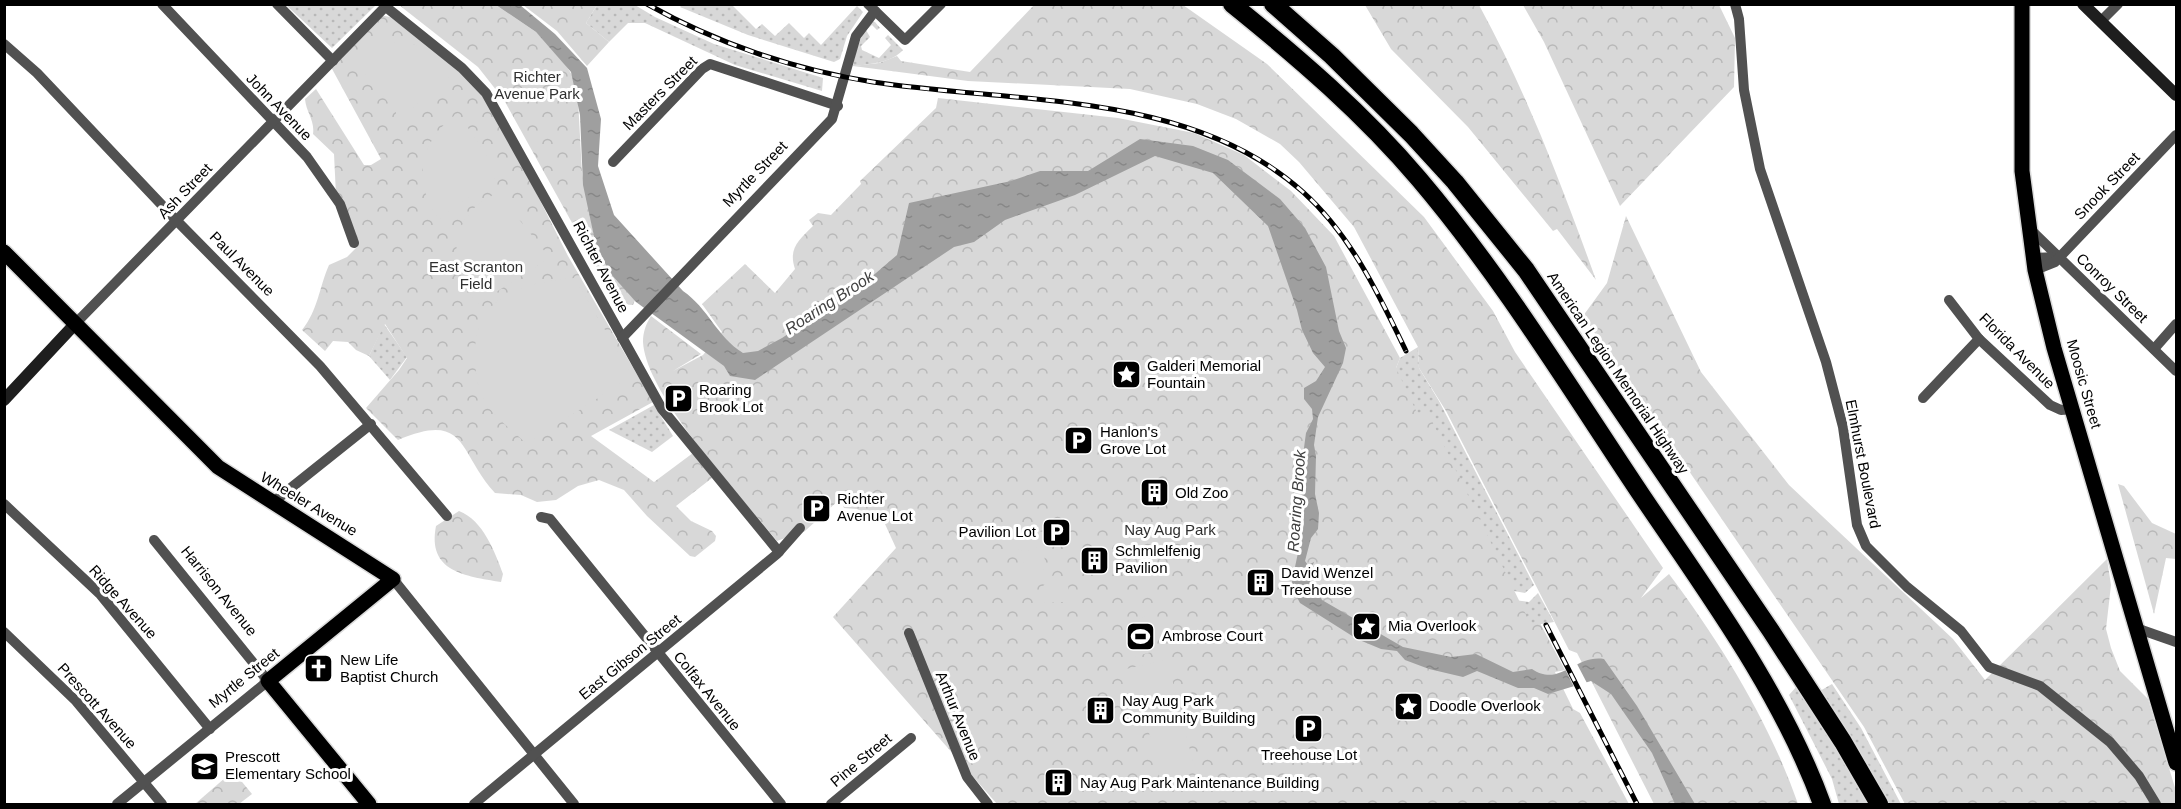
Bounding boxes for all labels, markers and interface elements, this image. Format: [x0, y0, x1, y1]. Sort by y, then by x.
street label: Masters Street [619, 52, 701, 133]
park label: Richter Avenue Park [494, 68, 580, 102]
street label: John Avenue [243, 70, 316, 144]
street label: Myrtle Street [719, 137, 791, 210]
street label: Snook Street [2070, 148, 2143, 223]
street label: Ash Street [154, 159, 216, 222]
street label: Richter Avenue [570, 218, 633, 316]
street label: Paul Avenue [207, 228, 278, 299]
street label: Conroy Street [2073, 249, 2152, 326]
park label: East Scranton Field [429, 258, 523, 292]
water label: Roaring Brook [782, 267, 878, 337]
street label: American Legion Memorial Highway [1544, 268, 1693, 477]
street label: Florida Avenue [1976, 309, 2059, 392]
street label: Moosic Street [2064, 337, 2106, 431]
place label: Galderi Memorial Fountain [1147, 357, 1261, 391]
place icon: Galderi Memorial Fountain [1110, 359, 1142, 391]
place label: Roaring Brook Lot [699, 381, 764, 415]
parking icon: Roaring Brook Lot [662, 383, 694, 415]
street label: Elmhurst Boulevard [1843, 398, 1884, 530]
place label: Hanlon's Grove Lot [1100, 423, 1167, 457]
parking icon: Hanlon's Grove Lot [1063, 425, 1095, 457]
water label: Roaring Brook [1284, 448, 1309, 553]
street label: Wheeler Avenue [258, 468, 361, 539]
building icon: Old Zoo [1138, 477, 1170, 509]
place label: Old Zoo [1175, 484, 1228, 501]
place label: Richter Avenue Lot [837, 490, 913, 524]
parking icon: Richter Avenue Lot [800, 492, 832, 524]
parking icon: Pavilion Lot [1041, 516, 1073, 548]
park label: Nay Aug Park [1124, 521, 1216, 538]
place label: Pavilion Lot [958, 523, 1037, 540]
street label: Harrison Avenue [178, 542, 261, 639]
place label: Schmlelfenig Pavilion [1115, 542, 1201, 576]
building icon: Schmlelfenig Pavilion [1078, 544, 1110, 576]
street label: Ridge Avenue [86, 561, 161, 642]
place label: David Wenzel Treehouse [1281, 564, 1373, 598]
building icon: David Wenzel Treehouse [1244, 566, 1276, 598]
street label: East Gibson Street [575, 610, 685, 703]
place icon: Mia Overlook [1351, 610, 1383, 642]
place label: Mia Overlook [1388, 617, 1477, 634]
sports icon: Ambrose Court [1125, 620, 1157, 652]
place label: Ambrose Court [1162, 627, 1264, 644]
street label: Myrtle Street [205, 644, 283, 711]
street label: Colfax Avenue [670, 648, 744, 734]
place label: New Life Baptist Church [340, 651, 438, 685]
church icon: New Life Baptist Church [303, 653, 335, 685]
street label: Prescott Avenue [55, 659, 140, 752]
street label: Arthur Avenue [933, 669, 984, 763]
place icon: Doodle Overlook [1392, 690, 1424, 722]
place label: Nay Aug Park Community Building [1122, 692, 1255, 726]
building icon: Nay Aug Park Community Building [1085, 694, 1117, 726]
place label: Doodle Overlook [1429, 697, 1541, 714]
parking icon: Treehouse Lot [1293, 712, 1325, 744]
street label: Pine Street [827, 729, 895, 790]
place label: Treehouse Lot [1261, 746, 1358, 763]
place label: Prescott Elementary School [225, 748, 351, 782]
school or university icon: Prescott Elementary School [188, 750, 220, 782]
building icon: Nay Aug Park Maintenance Building [1043, 767, 1075, 799]
place label: Nay Aug Park Maintenance Building [1080, 774, 1319, 791]

